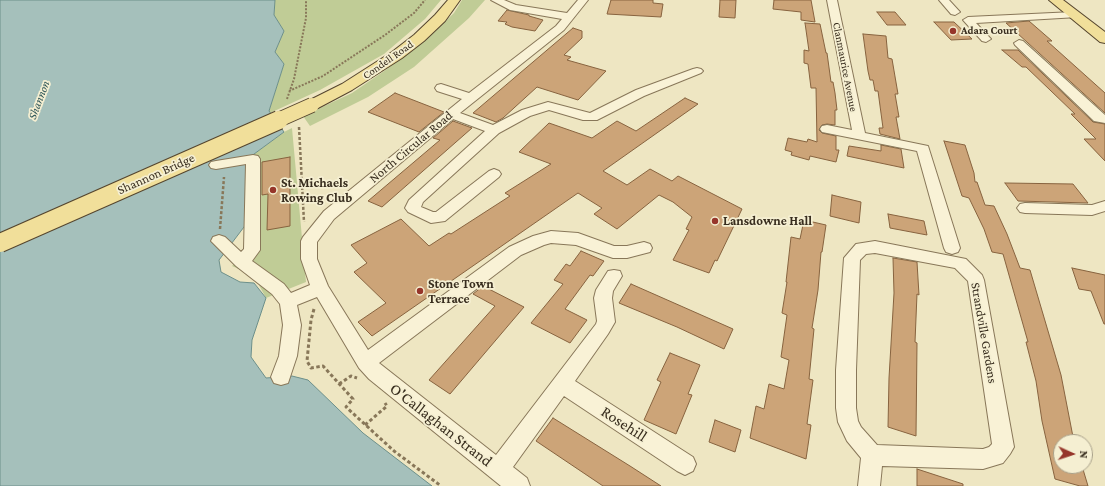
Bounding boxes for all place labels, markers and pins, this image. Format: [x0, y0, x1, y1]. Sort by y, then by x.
place label: Adara Court [961, 24, 1018, 38]
marker: Adara Court [948, 26, 958, 36]
place label: St. Michaels Rowing Club [281, 175, 352, 206]
marker: St. Michaels Rowing Club [268, 185, 278, 195]
place label: Lansdowne Hall [723, 213, 812, 229]
marker: Lansdowne Hall [710, 216, 720, 226]
place label: Stone Town Terrace [428, 276, 494, 307]
marker: Stone Town Terrace [415, 286, 425, 296]

